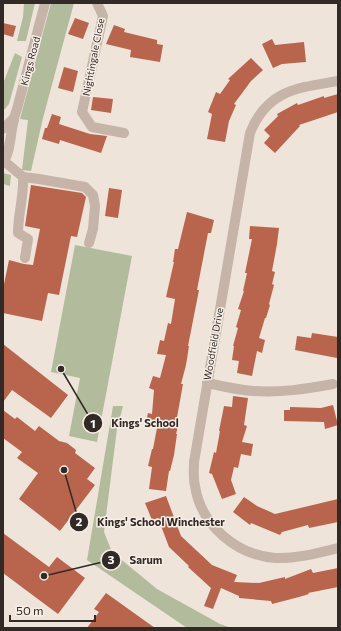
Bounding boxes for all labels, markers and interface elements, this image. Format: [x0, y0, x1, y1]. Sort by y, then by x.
street label: Nightingale Close [80, 17, 106, 97]
street label: Kings Road [18, 35, 42, 87]
street label: Woodfield Drive [201, 307, 225, 381]
callout: Kings' School [83, 412, 186, 435]
text: 1 [90, 416, 96, 430]
text: Kings' School [111, 416, 179, 429]
callout: Kings' School Winchester [69, 510, 233, 533]
text: 2 [76, 514, 83, 528]
text: Kings' School Winchester [97, 515, 225, 528]
callout: Sarum [101, 548, 170, 571]
text: 3 [108, 552, 115, 566]
text: Sarum [130, 553, 163, 566]
scale bar [10, 597, 95, 623]
text: 50 m [16, 603, 44, 617]

